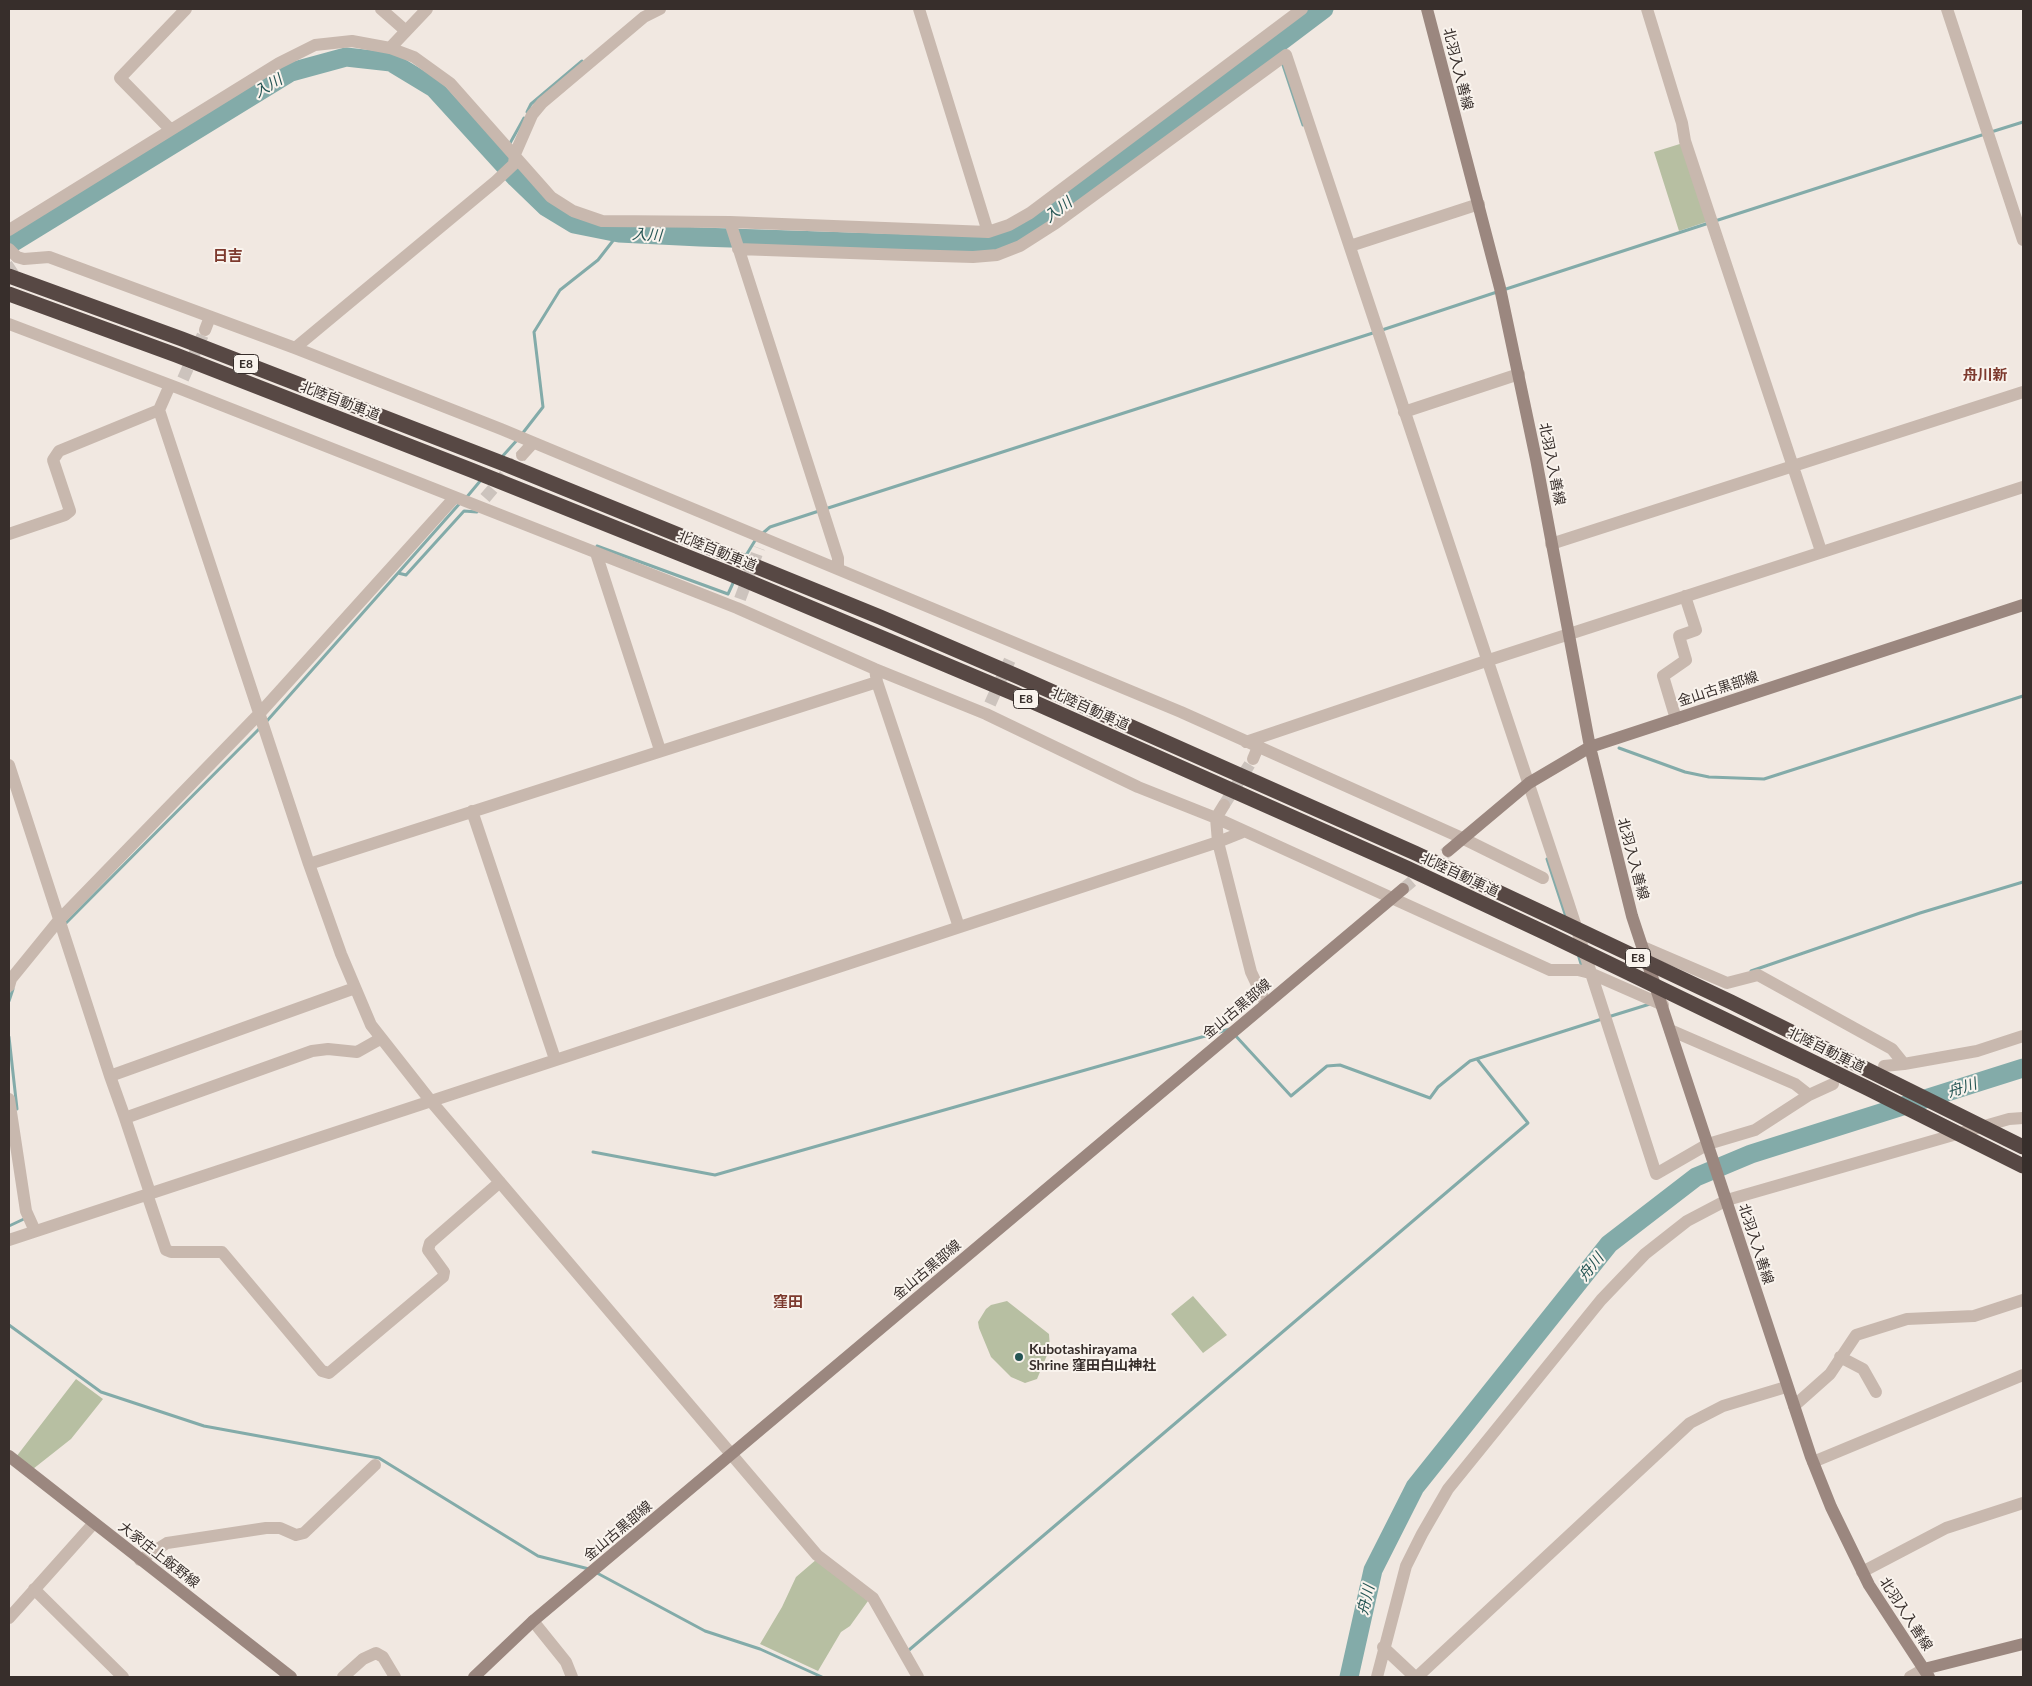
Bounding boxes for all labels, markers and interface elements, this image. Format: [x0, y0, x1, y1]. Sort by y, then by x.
street label: 北羽入入善線 [1440, 26, 1476, 112]
water label: 入川 [251, 71, 285, 101]
water label: 入川 [1041, 194, 1075, 226]
water label: 入川 [632, 225, 662, 245]
district label: 日吉 [213, 247, 243, 265]
road number: E8 [234, 354, 258, 374]
district label: 舟川新 [1963, 366, 2007, 384]
street label: 北陸自動車道 [298, 378, 382, 424]
street label: 北羽入入善線 [1536, 421, 1568, 507]
street label: 北陸自動車道 [675, 527, 759, 575]
street label: 金山古黒部線 [1675, 668, 1761, 710]
street label: 北陸自動車道 [1048, 684, 1132, 734]
road number: E8 [1014, 690, 1038, 709]
street label: 北羽入入善線 [1614, 816, 1652, 902]
street label: 北陸自動車道 [1418, 850, 1502, 900]
road number: E8 [1626, 948, 1650, 968]
street label: 金山古黒部線 [1199, 976, 1275, 1042]
street label: 北陸自動車道 [1785, 1024, 1867, 1076]
water label: 舟川 [1945, 1075, 1979, 1101]
street label: 北羽入入善線 [1735, 1201, 1777, 1287]
street label: 金山古黒部線 [889, 1237, 965, 1303]
water label: 舟川 [1575, 1250, 1607, 1284]
district label: 窪田 [773, 1293, 803, 1311]
place label: Kubotashirayama Shrine 窪田白山神社 [1029, 1341, 1156, 1374]
marker: Kubotashirayama Shrine 窪田白山神社 [1013, 1351, 1025, 1363]
street label: 金山古黒部線 [580, 1498, 656, 1564]
street label: 大家庄上飯野線 [115, 1518, 203, 1592]
street label: 北羽入入善線 [1876, 1574, 1936, 1654]
water label: 舟川 [1354, 1583, 1378, 1617]

